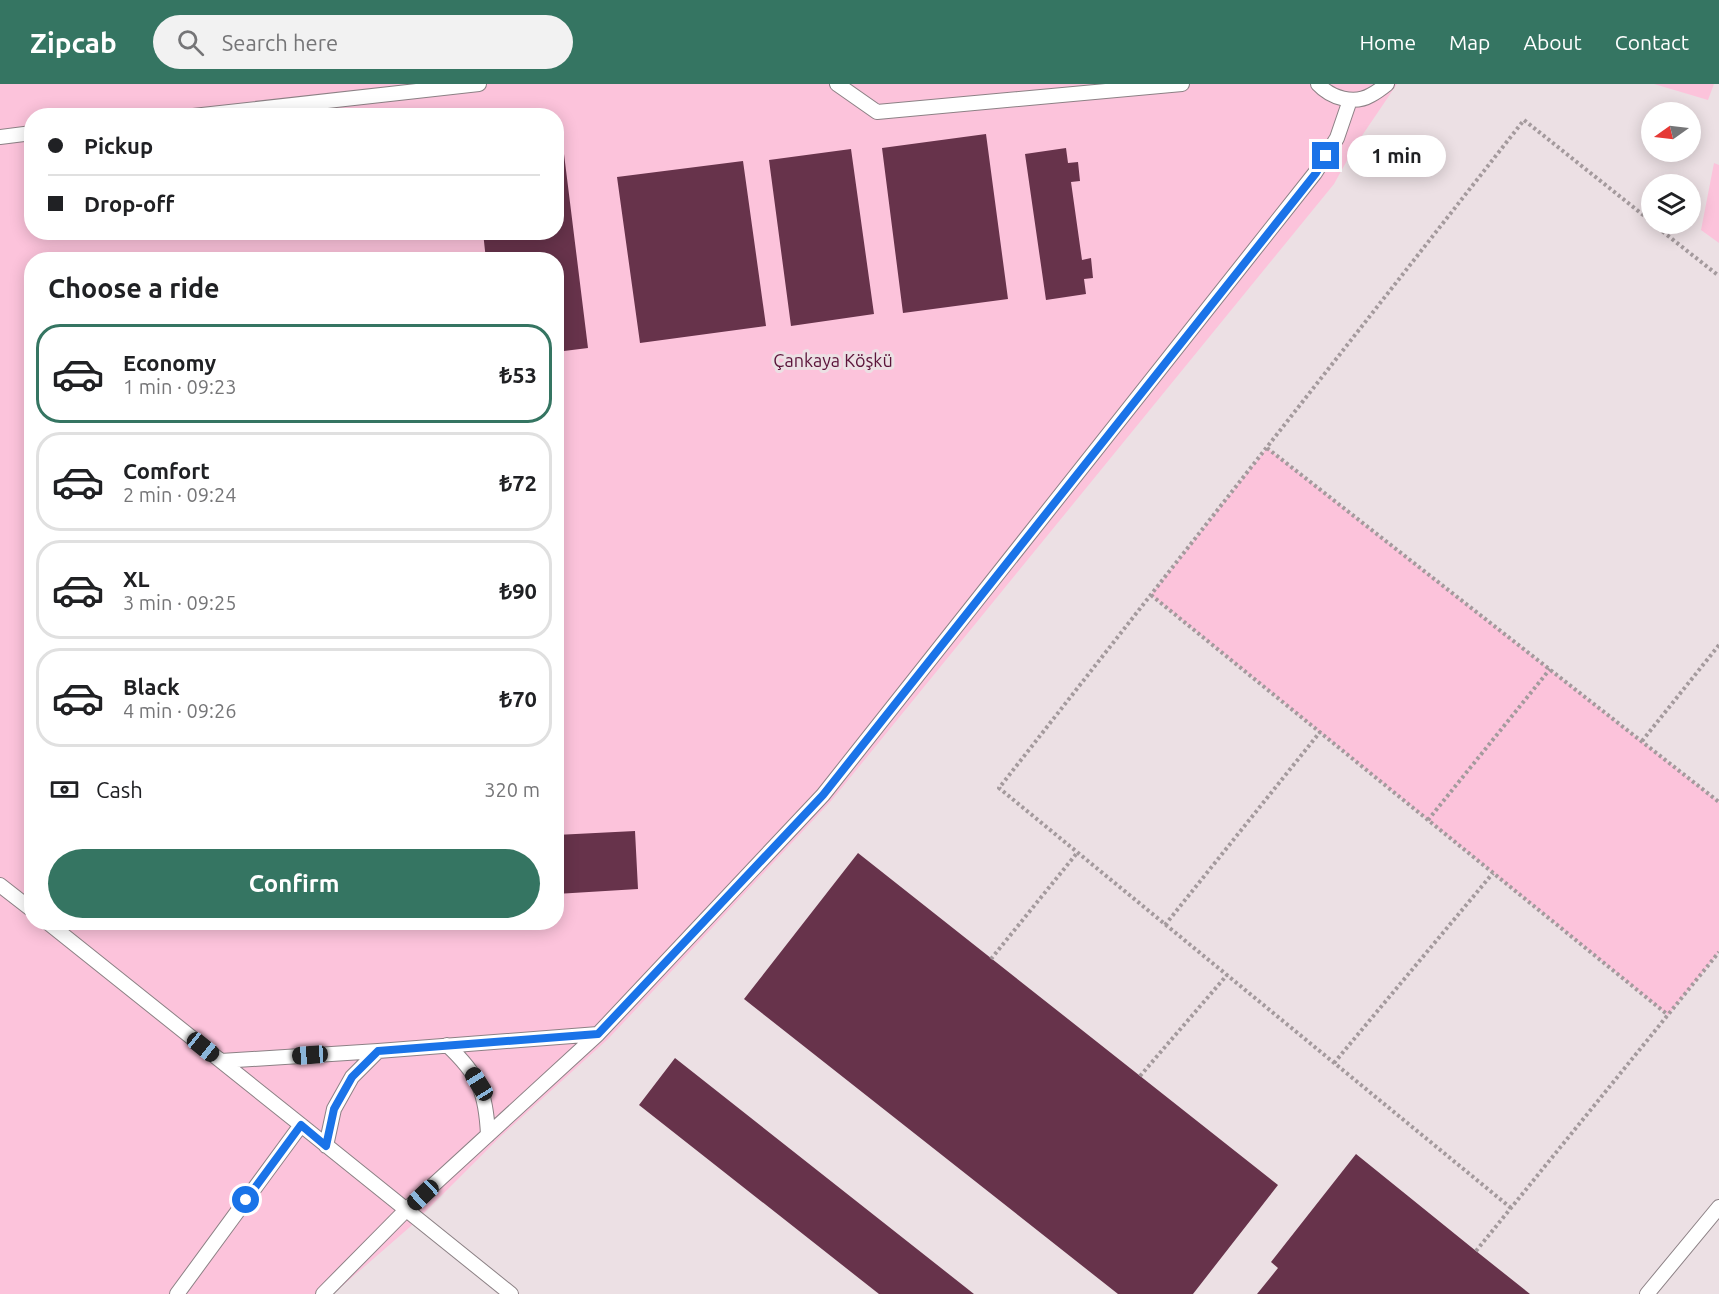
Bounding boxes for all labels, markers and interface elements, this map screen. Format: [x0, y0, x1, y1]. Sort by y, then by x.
search box [153, 15, 573, 69]
icon: search [174, 26, 207, 59]
text: Zipcab [30, 27, 117, 58]
text: Search here [222, 30, 338, 55]
text: Home [1359, 30, 1416, 54]
text: Map [1449, 30, 1490, 54]
text: About [1523, 30, 1582, 54]
text: Contact [1615, 30, 1689, 54]
north arrow [1641, 102, 1701, 162]
map controls [1641, 102, 1701, 234]
text: Pickup [84, 133, 153, 158]
callout: 1 min [1347, 135, 1446, 177]
route end [1312, 142, 1339, 169]
text: 1 min [1371, 144, 1422, 167]
button: layers [1641, 174, 1701, 234]
text: Drop-off [84, 191, 174, 216]
text: Choose a ride [48, 273, 220, 303]
icon: car [51, 347, 105, 401]
text: Economy [123, 350, 216, 375]
park label: Çankaya Köşkü [773, 350, 893, 370]
text: ₺53 [500, 362, 537, 387]
text: 1 min · 09:23 [123, 375, 237, 398]
icon: car [51, 455, 105, 509]
text: Comfort [123, 458, 210, 483]
text: ₺72 [500, 470, 537, 495]
text: 2 min · 09:24 [123, 483, 237, 506]
icon: car [51, 563, 105, 617]
text: XL [123, 566, 150, 591]
text: ₺90 [500, 578, 537, 603]
text: 3 min · 09:25 [123, 591, 237, 614]
icon: car [51, 671, 105, 725]
text: Black [123, 674, 180, 699]
text: ₺70 [500, 686, 537, 711]
text: 4 min · 09:26 [123, 699, 237, 722]
icon: cash [48, 773, 81, 806]
text: Cash [96, 777, 143, 802]
text: 320 m [484, 778, 540, 801]
button: Confirm [48, 849, 540, 918]
car [183, 1029, 223, 1065]
car [291, 1045, 329, 1065]
car [462, 1064, 496, 1104]
car [404, 1176, 442, 1214]
route start [232, 1186, 259, 1213]

